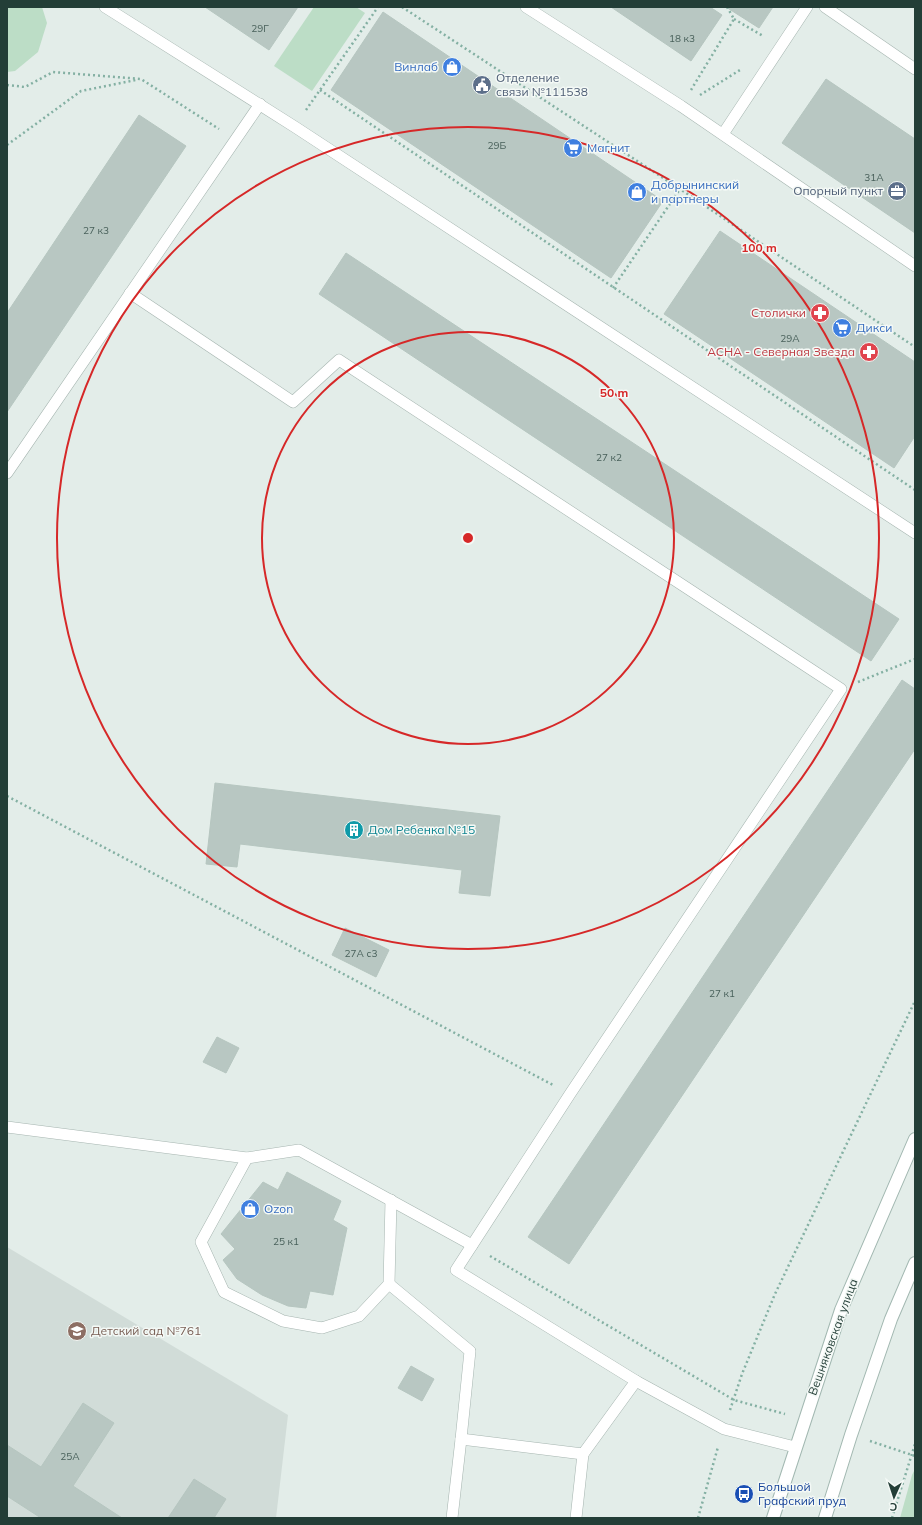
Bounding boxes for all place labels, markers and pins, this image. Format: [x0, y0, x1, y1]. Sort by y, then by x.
shop icon: Винлаб [441, 56, 463, 78]
place label: Винлаб [394, 59, 438, 74]
place label: Отделение связи №111538 [496, 70, 588, 99]
public building icon: Отделение связи №111538 [471, 74, 493, 96]
supermarket icon: Магнит [562, 137, 584, 159]
place label: Магнит [587, 140, 630, 155]
place label: Добрынинский и партнеры [651, 177, 739, 206]
office icon: Опорный пункт [886, 180, 908, 202]
shop icon: Добрынинский и партнеры [626, 181, 648, 203]
place label: Опорный пункт [793, 183, 884, 198]
pharmacy icon: Столички [809, 302, 831, 324]
place label: Столички [751, 305, 806, 320]
supermarket icon: Дикси [831, 317, 853, 339]
place label: Дикси [856, 320, 892, 335]
pharmacy icon: АСНА - Северная Звезда [858, 341, 880, 363]
place label: АСНА - Северная Звезда [707, 344, 855, 359]
centre of rings [461, 531, 475, 545]
building icon: Дом Ребенка №15 [343, 819, 365, 841]
place label: Дом Ребенка №15 [368, 822, 475, 837]
shop icon: Ozon [239, 1198, 261, 1220]
place label: Ozon [264, 1201, 293, 1216]
school or university icon: Детский сад №761 [66, 1320, 88, 1342]
place label: Детский сад №761 [91, 1323, 201, 1338]
place label: Большой Графский пруд [758, 1479, 846, 1508]
bus stop icon: Большой Графский пруд [733, 1483, 755, 1505]

